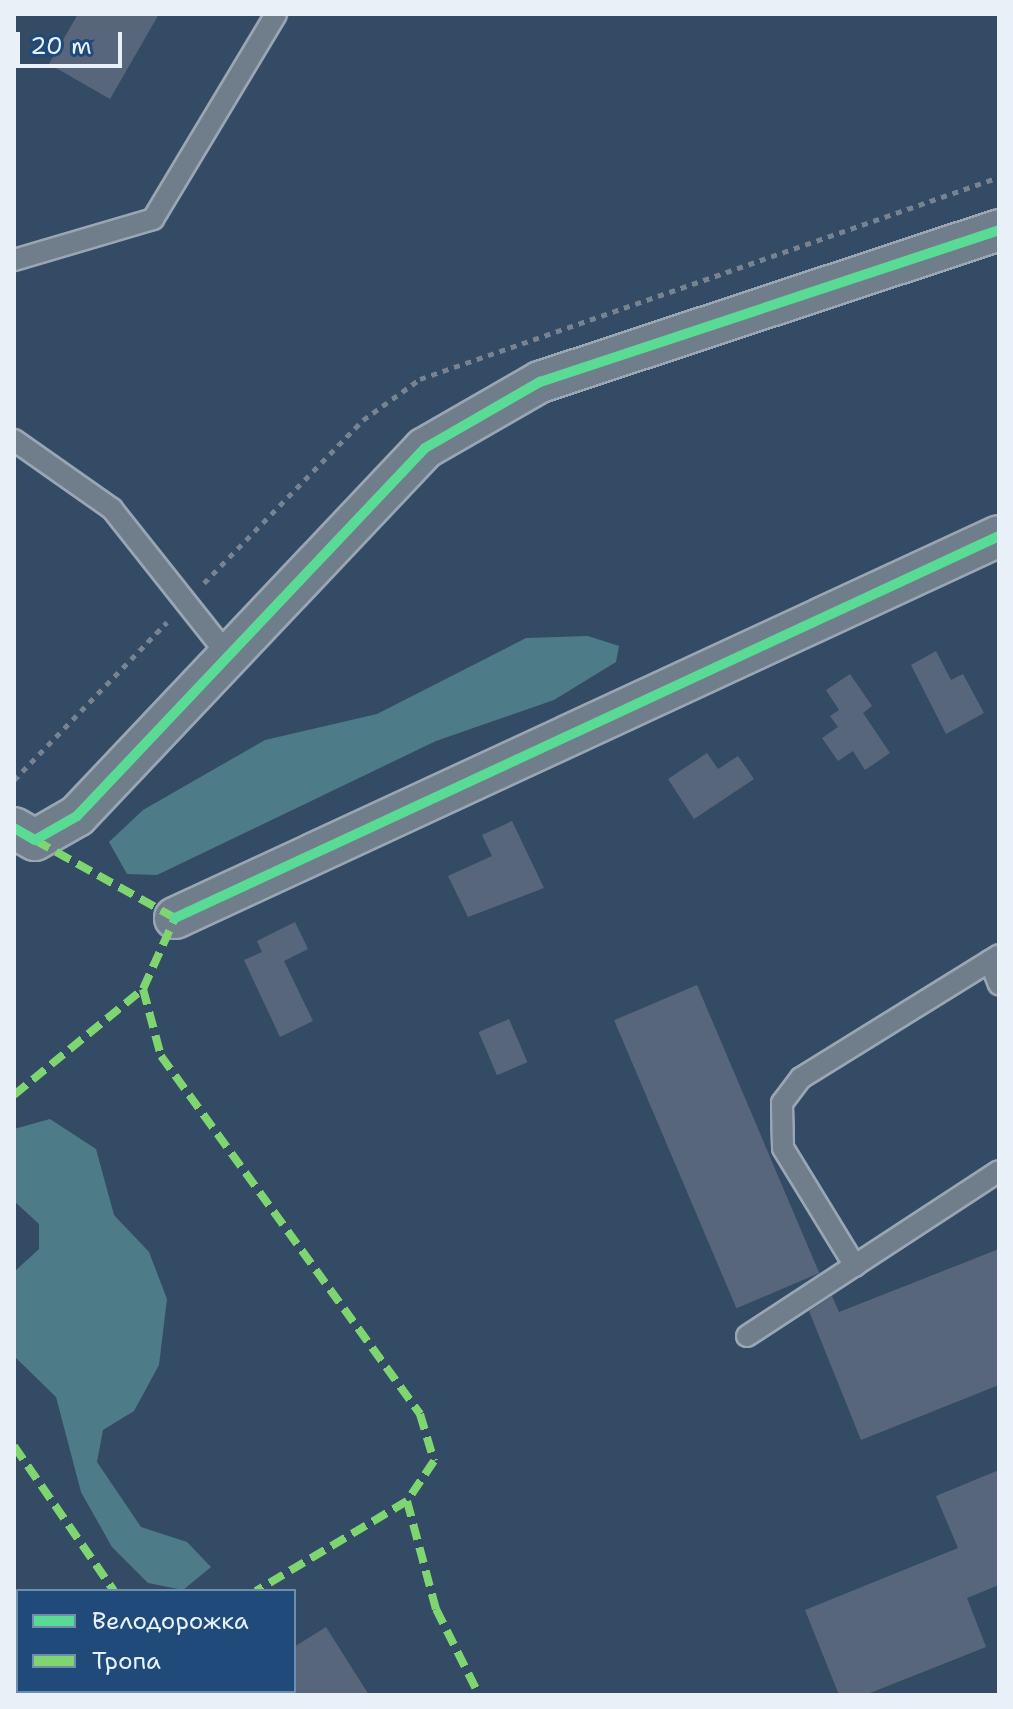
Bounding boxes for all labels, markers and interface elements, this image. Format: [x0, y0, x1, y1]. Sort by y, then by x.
scale bar [20, 16, 126, 66]
text: 20 m [30, 30, 92, 62]
legend [16, 1589, 296, 1693]
text: Велодорожка [92, 1605, 249, 1637]
text: Тропа [92, 1645, 161, 1677]

